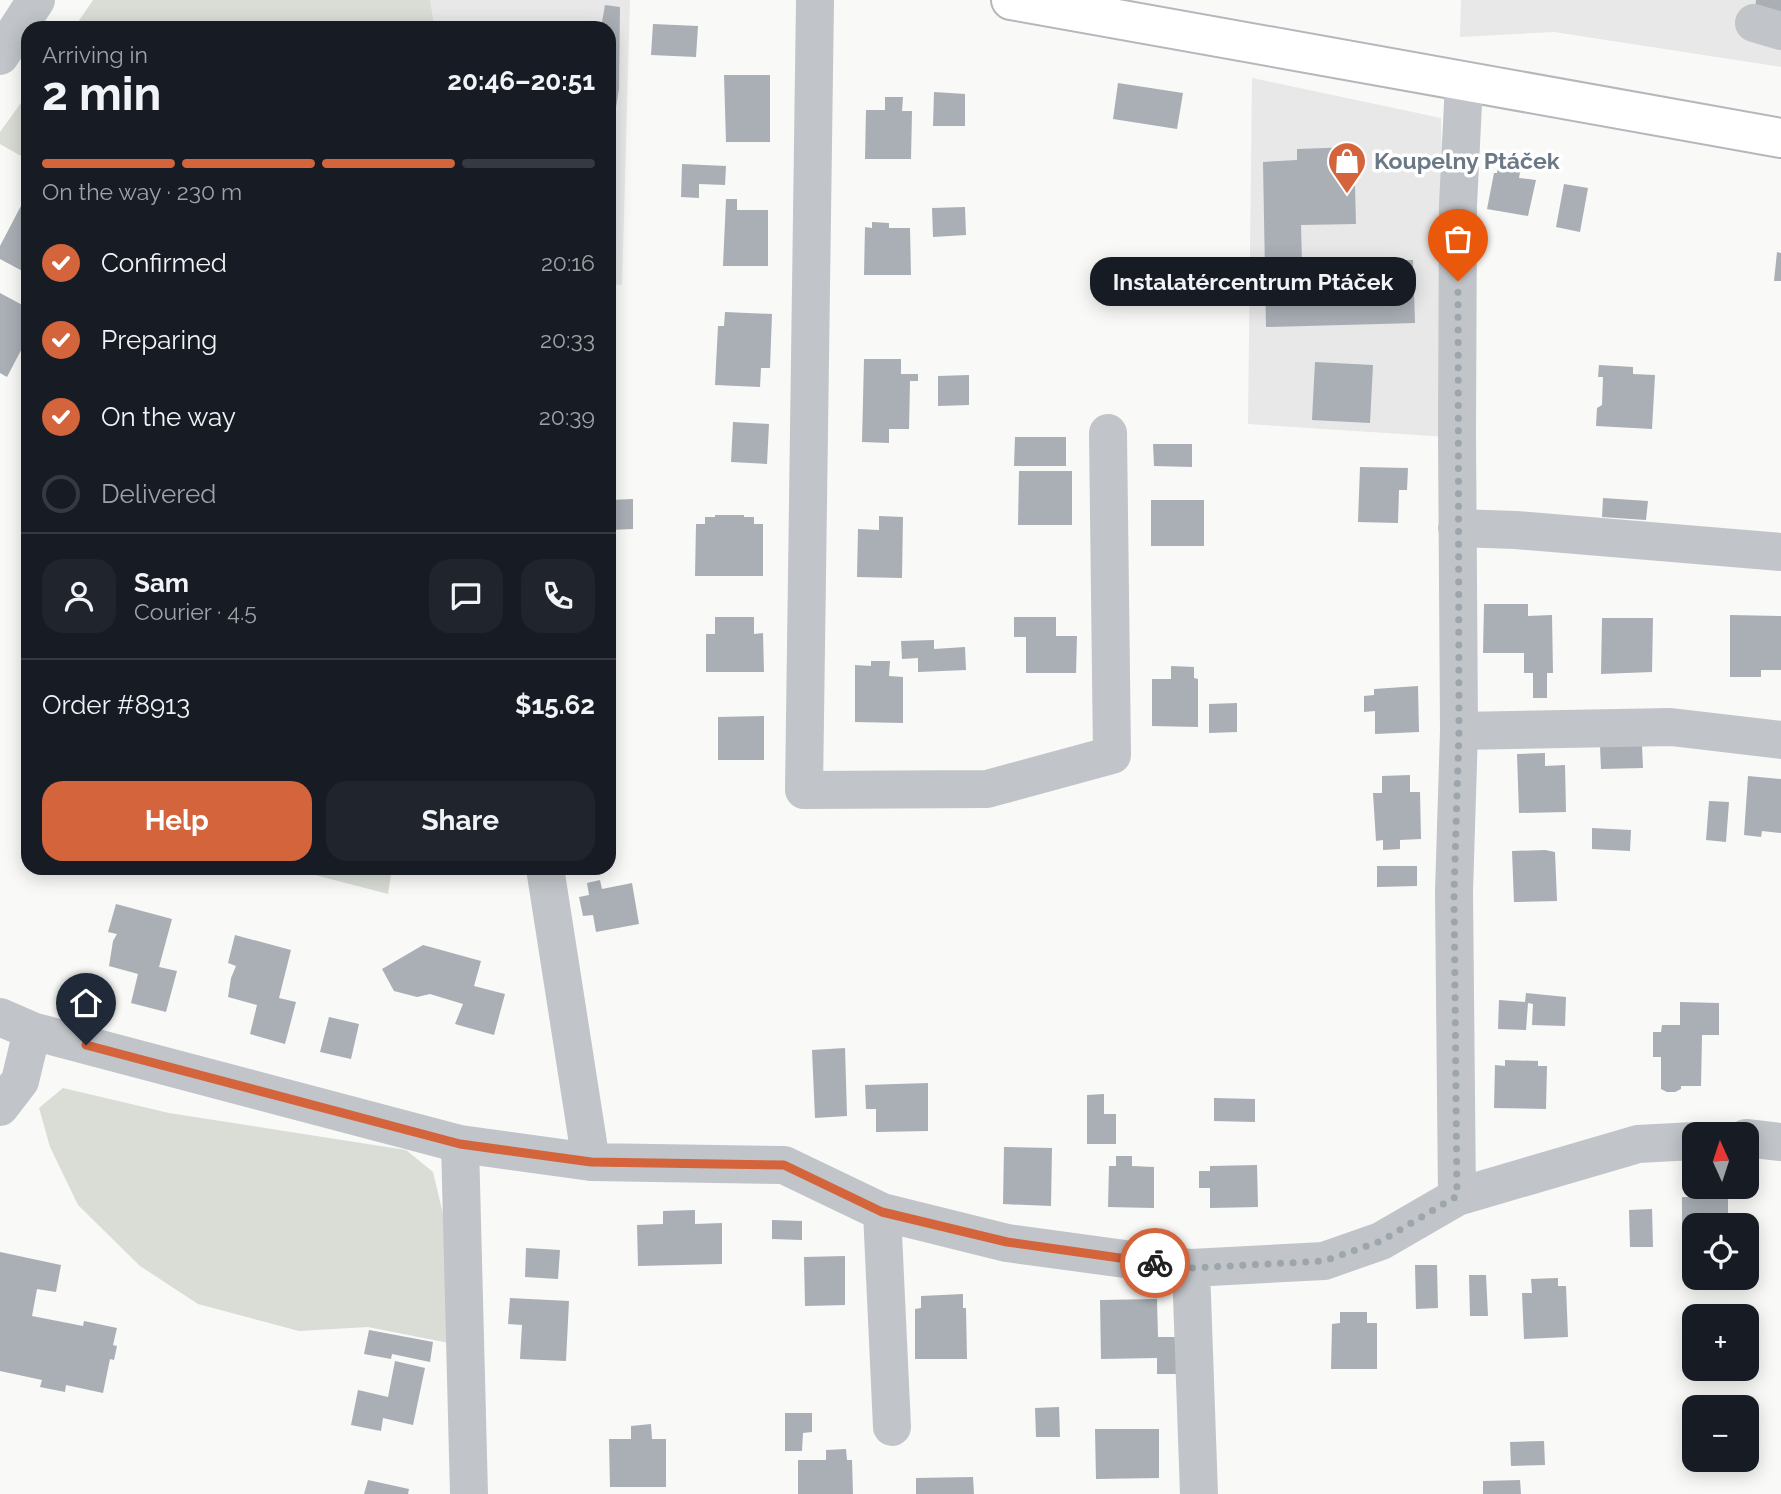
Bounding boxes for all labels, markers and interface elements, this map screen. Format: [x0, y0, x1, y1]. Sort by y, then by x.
text: Arriving in [42, 41, 148, 68]
text: 20:46–20:51 [447, 66, 595, 96]
text: 2 min [42, 67, 161, 121]
shop icon: Koupelny Ptáček [1326, 140, 1368, 195]
place label: Koupelny Ptáček [1374, 147, 1560, 174]
text: On the way · 230 m [42, 178, 242, 205]
pin [1428, 209, 1488, 281]
icon: bag [1439, 220, 1477, 258]
icon: check [42, 244, 80, 282]
text: Confirmed [101, 248, 227, 278]
text: 20:16 [541, 249, 595, 276]
callout: Instalatércentrum Ptáček [1090, 256, 1416, 306]
text: Instalatércentrum Ptáček [1113, 268, 1393, 295]
icon: check [42, 321, 80, 359]
text: Preparing [101, 325, 217, 355]
text: 20:33 [540, 326, 595, 353]
icon: check [42, 398, 80, 436]
text: On the way [101, 402, 236, 432]
text: 20:39 [539, 403, 595, 430]
text: Delivered [101, 479, 216, 509]
button: person [42, 559, 116, 633]
button: chat [429, 559, 503, 633]
button: phone [521, 559, 595, 633]
text: Sam [134, 568, 189, 598]
text: Courier · 4.5 [134, 598, 257, 625]
text: Order #8913 [42, 690, 190, 720]
text: $15.62 [515, 690, 595, 720]
button: Help [42, 781, 312, 861]
button: Share [326, 781, 595, 861]
pin [56, 973, 116, 1045]
icon: home [67, 984, 105, 1022]
north arrow [1682, 1122, 1759, 1199]
map controls [1682, 1122, 1759, 1472]
button: locate [1682, 1213, 1759, 1290]
courier [1120, 1228, 1190, 1298]
icon: bike [1136, 1244, 1174, 1282]
button: + [1682, 1304, 1759, 1381]
button: − [1682, 1395, 1759, 1472]

